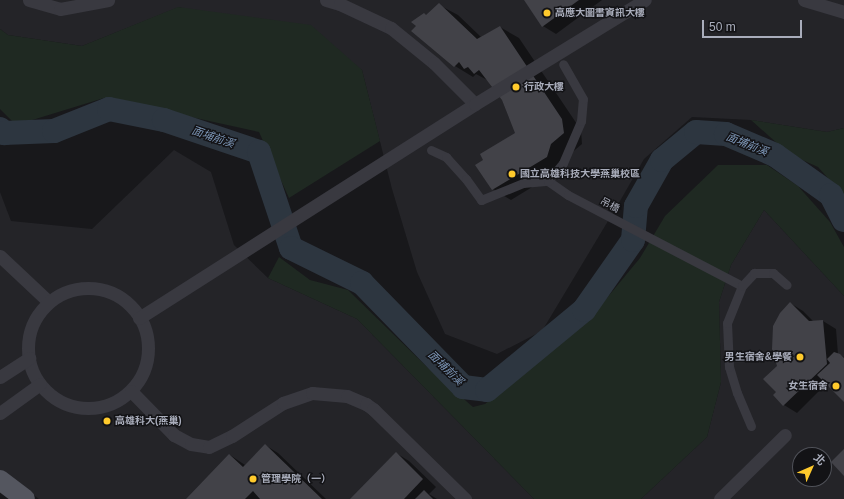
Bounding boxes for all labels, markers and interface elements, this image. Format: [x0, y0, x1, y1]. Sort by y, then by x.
place label: 高應大圖書資訊大樓 [555, 7, 645, 19]
marker: 高應大圖書資訊大樓 [542, 8, 552, 18]
scale bar [704, 12, 804, 38]
text: 50 m [709, 20, 736, 34]
place label: 行政大樓 [524, 81, 564, 93]
marker: 行政大樓 [511, 82, 521, 92]
water label: 面埔前溪 [190, 124, 236, 150]
water label: 面埔前溪 [724, 130, 770, 158]
place label: 國立高雄科技大學燕巢校區 [520, 168, 640, 180]
marker: 國立高雄科技大學燕巢校區 [507, 169, 517, 179]
street label: 吊橋 [598, 195, 622, 215]
water label: 面埔前溪 [426, 348, 466, 388]
place label: 男生宿舍&學餐 [725, 351, 792, 363]
marker: 男生宿舍&學餐 [795, 352, 805, 362]
place label: 女生宿舍 [788, 380, 828, 392]
marker: 女生宿舍 [831, 381, 841, 391]
place label: 高雄科大(燕巢) [115, 415, 182, 427]
marker: 高雄科大(燕巢) [102, 416, 112, 426]
north arrow [792, 447, 832, 487]
text: 北 [812, 451, 828, 467]
place label: 管理學院（一） [261, 473, 331, 485]
marker: 管理學院（一） [248, 474, 258, 484]

